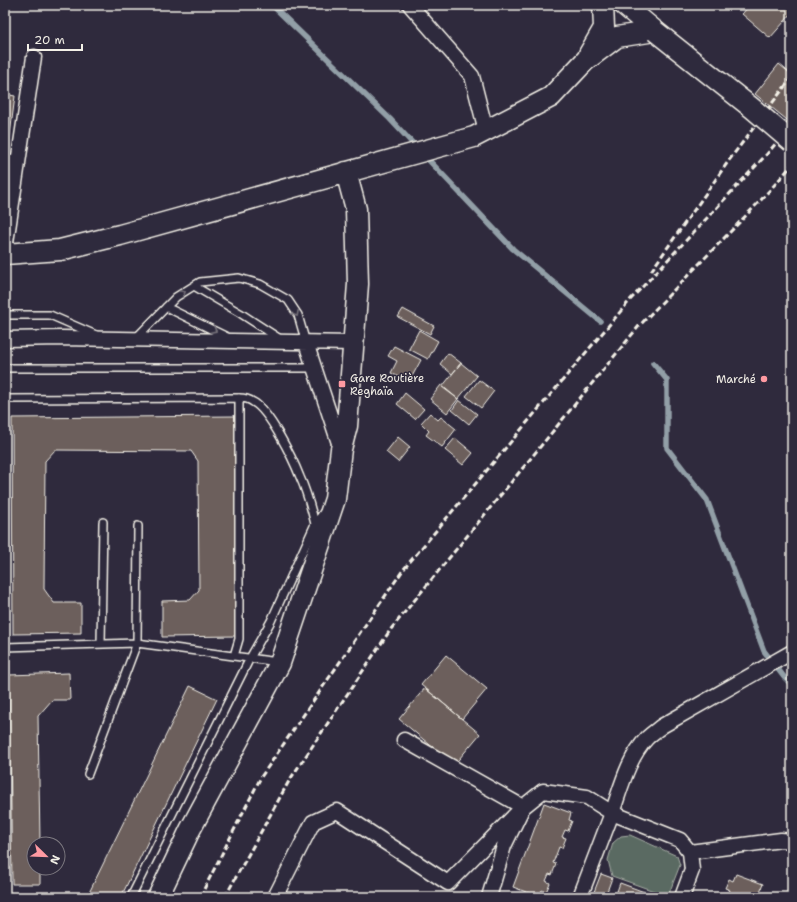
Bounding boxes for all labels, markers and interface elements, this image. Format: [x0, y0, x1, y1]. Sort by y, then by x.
scale bar [28, 26, 82, 52]
text: 20 m [34, 32, 65, 48]
one-way arrow [179, 290, 186, 298]
one-way arrow [291, 310, 299, 317]
one-way arrow [209, 326, 217, 333]
place label: Gare Routière Reghaïa [350, 371, 424, 399]
place label: Marché [716, 372, 756, 387]
marker: Marché [759, 374, 769, 384]
marker: Gare Routière Reghaïa [337, 379, 347, 389]
north arrow [26, 836, 66, 876]
text: N [46, 853, 63, 867]

